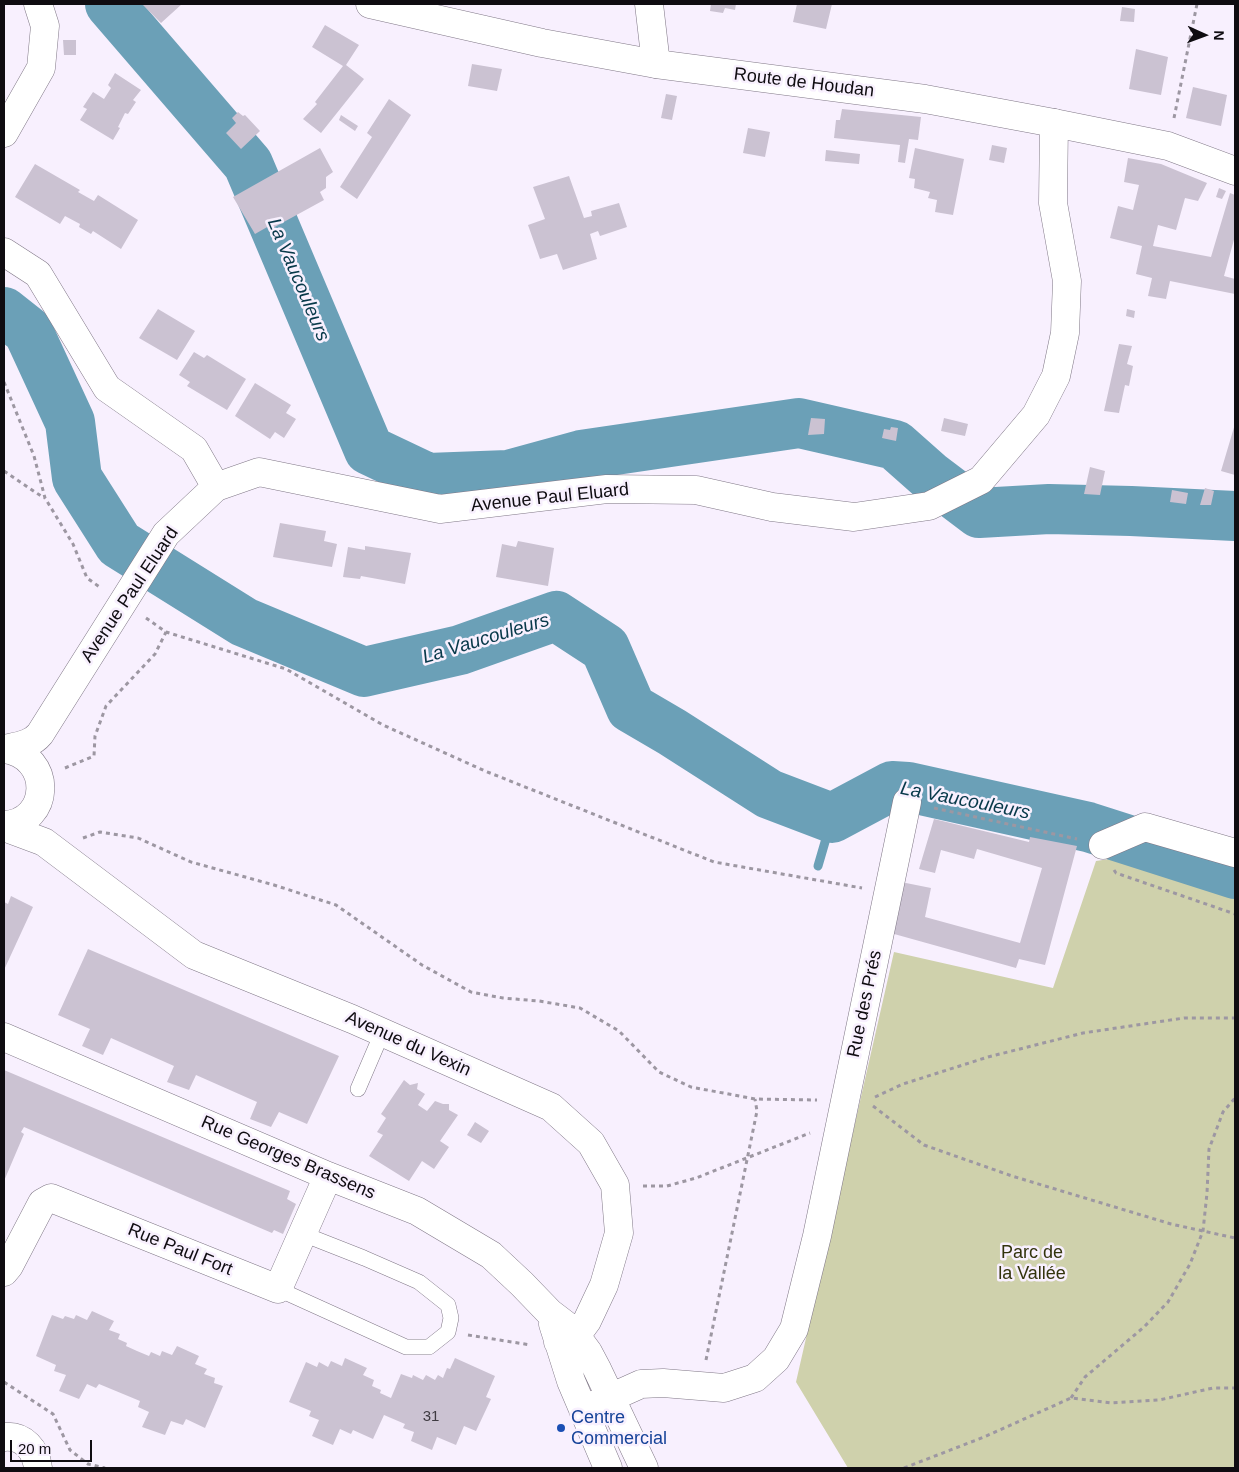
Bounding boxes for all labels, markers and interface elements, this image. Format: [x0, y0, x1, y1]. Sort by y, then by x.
north arrow [1179, 10, 1229, 60]
text: N [1211, 30, 1227, 41]
street label: Route de Houdan [733, 64, 875, 102]
water label: La Vaucouleurs [262, 215, 334, 345]
street label: Avenue Paul Eluard [470, 479, 630, 517]
street label: Avenue Paul Eluard [77, 523, 183, 667]
water label: La Vaucouleurs [420, 609, 552, 669]
water label: La Vaucouleurs [898, 777, 1032, 825]
street label: Rue des Prés [843, 948, 887, 1060]
street label: Avenue du Vexin [342, 1007, 474, 1081]
street label: Rue Georges Brassens [198, 1112, 378, 1204]
street label: Rue Paul Fort [124, 1219, 236, 1281]
park label: Parc de la Vallée [998, 1242, 1066, 1284]
place label: Centre Commercial [571, 1407, 667, 1450]
house number: 31 [423, 1408, 439, 1426]
marker: Centre Commercial [555, 1422, 567, 1434]
scale bar [12, 1430, 95, 1462]
text: 20 m [18, 1440, 51, 1457]

